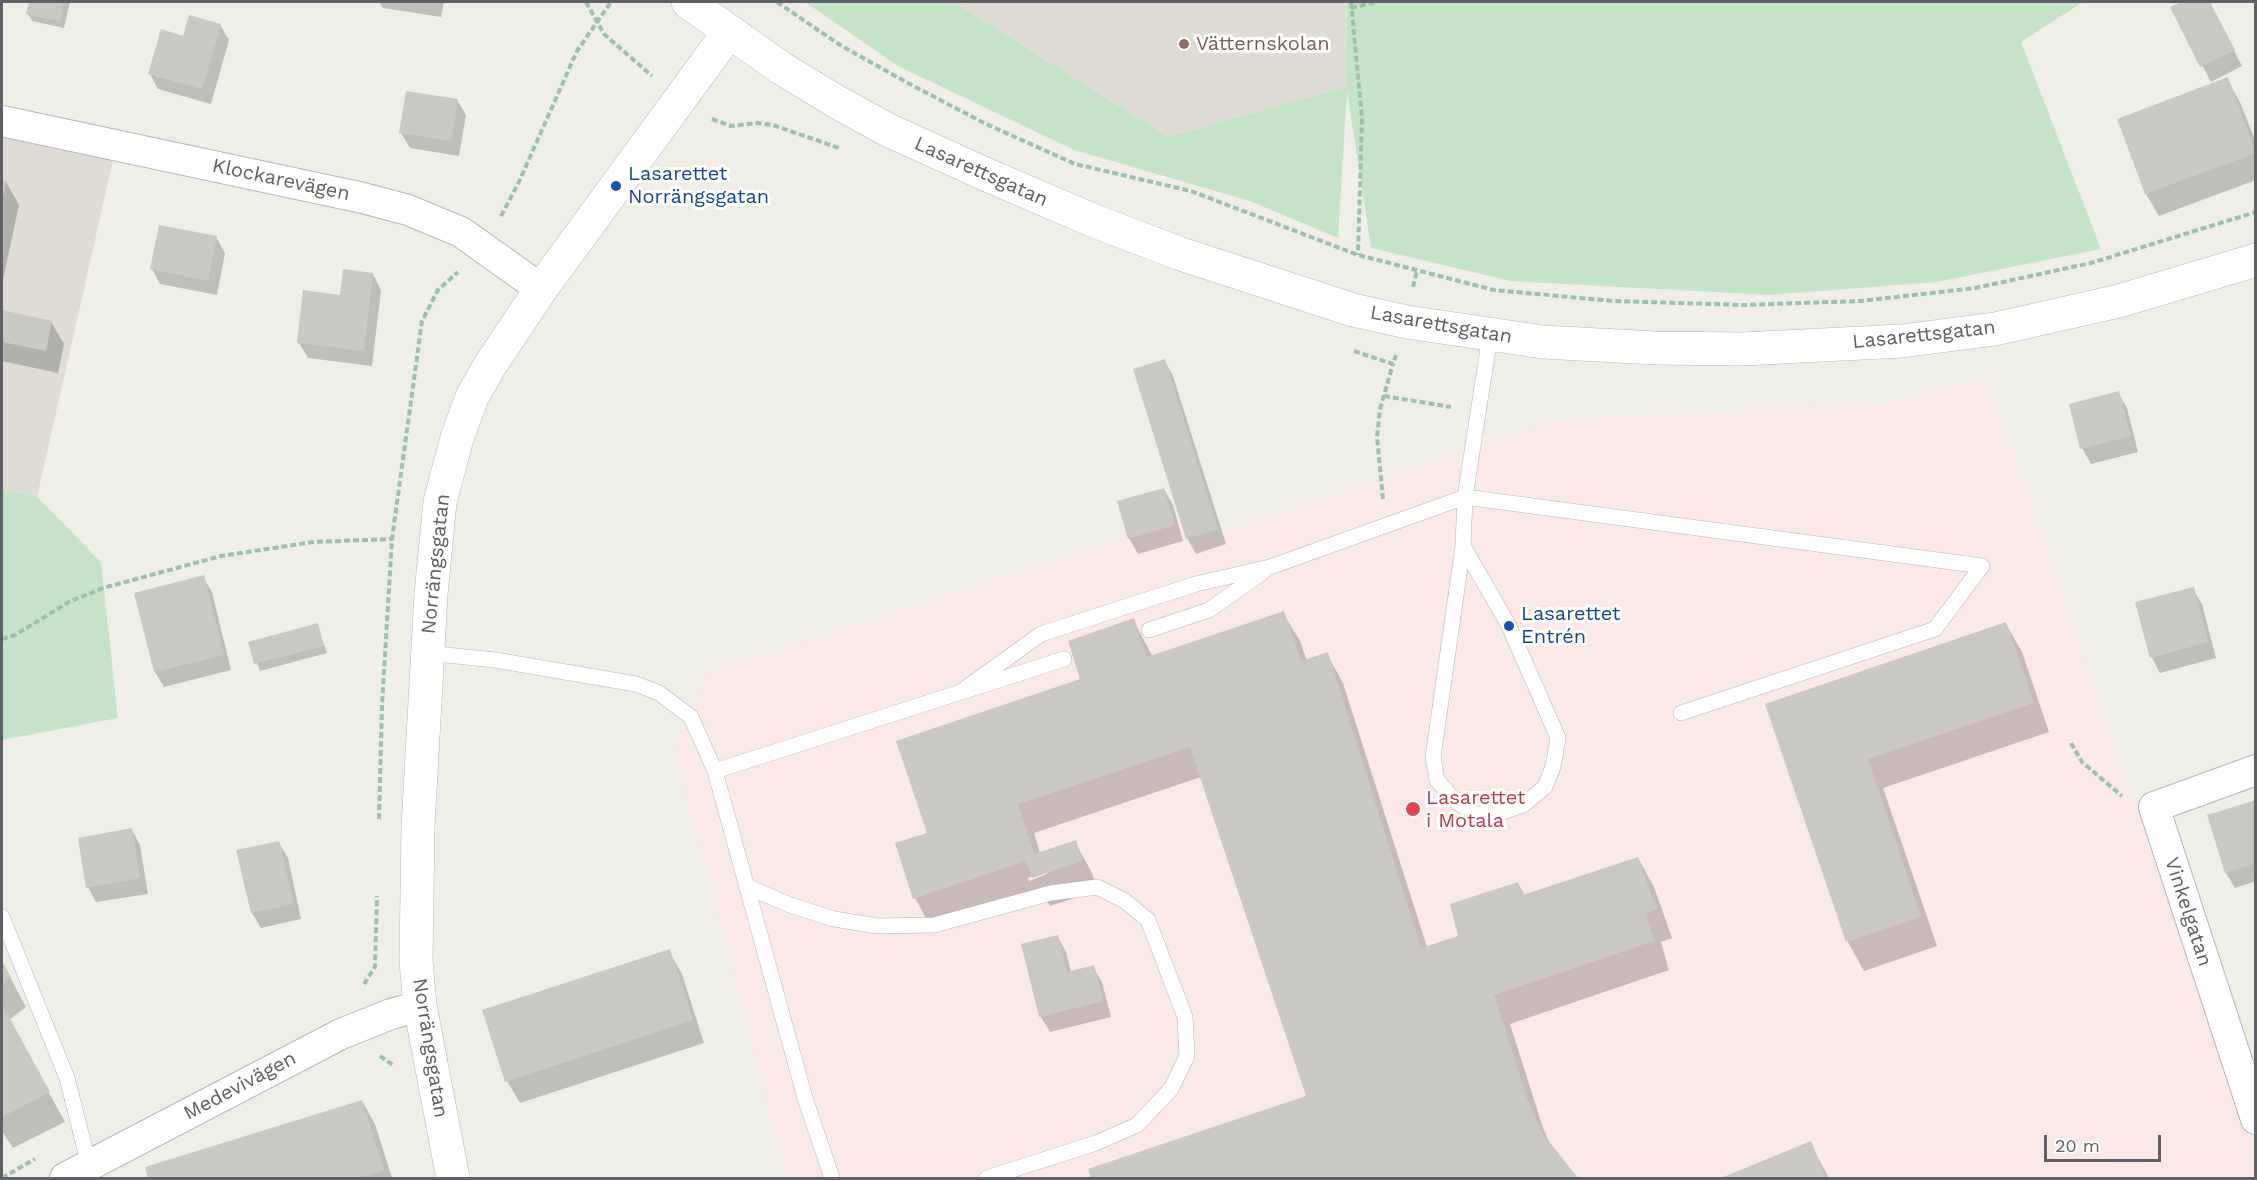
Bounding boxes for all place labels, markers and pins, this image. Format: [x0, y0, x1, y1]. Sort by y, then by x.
place label: Vätternskolan [1196, 32, 1330, 56]
marker: Vätternskolan [1177, 37, 1191, 51]
place label: Lasarettet Norrängsgatan [628, 162, 769, 209]
marker: Lasarettet Norrängsgatan [609, 179, 623, 193]
place label: Lasarettet Entrén [1521, 602, 1620, 649]
marker: Lasarettet Entrén [1502, 619, 1516, 633]
place label: Lasarettet i Motala [1426, 786, 1525, 833]
marker: Lasarettet i Motala [1404, 800, 1422, 818]

